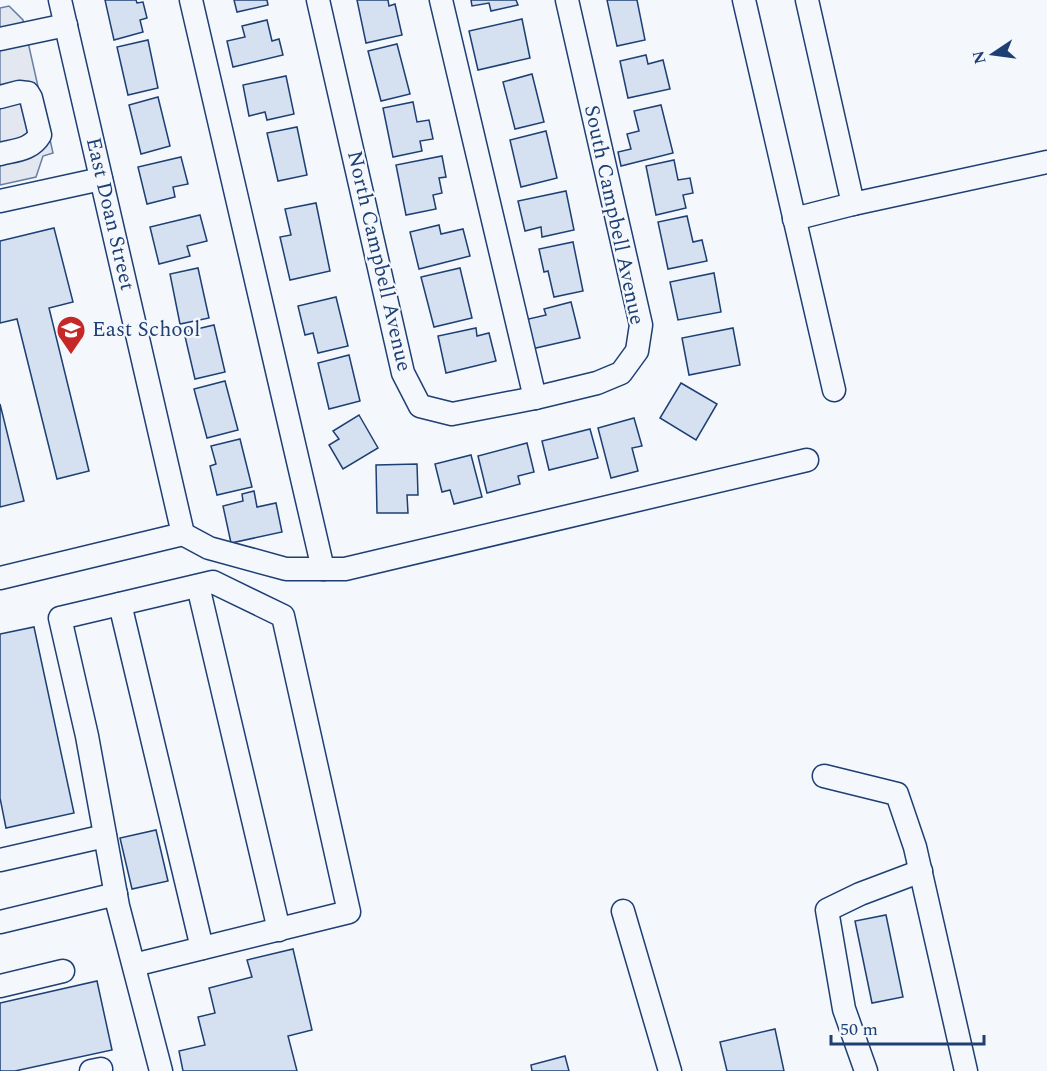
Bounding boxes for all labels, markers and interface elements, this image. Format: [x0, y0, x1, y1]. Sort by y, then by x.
north arrow [963, 24, 1023, 84]
text: N [966, 48, 993, 66]
street label: South Campbell Avenue [575, 102, 653, 328]
street label: East Doan Street [77, 134, 143, 294]
street label: North Campbell Avenue [338, 147, 420, 375]
school or university icon: East School [55, 314, 87, 356]
place label: East School [92, 314, 200, 346]
scale bar [831, 1008, 984, 1046]
text: 50 m [840, 1016, 878, 1043]

